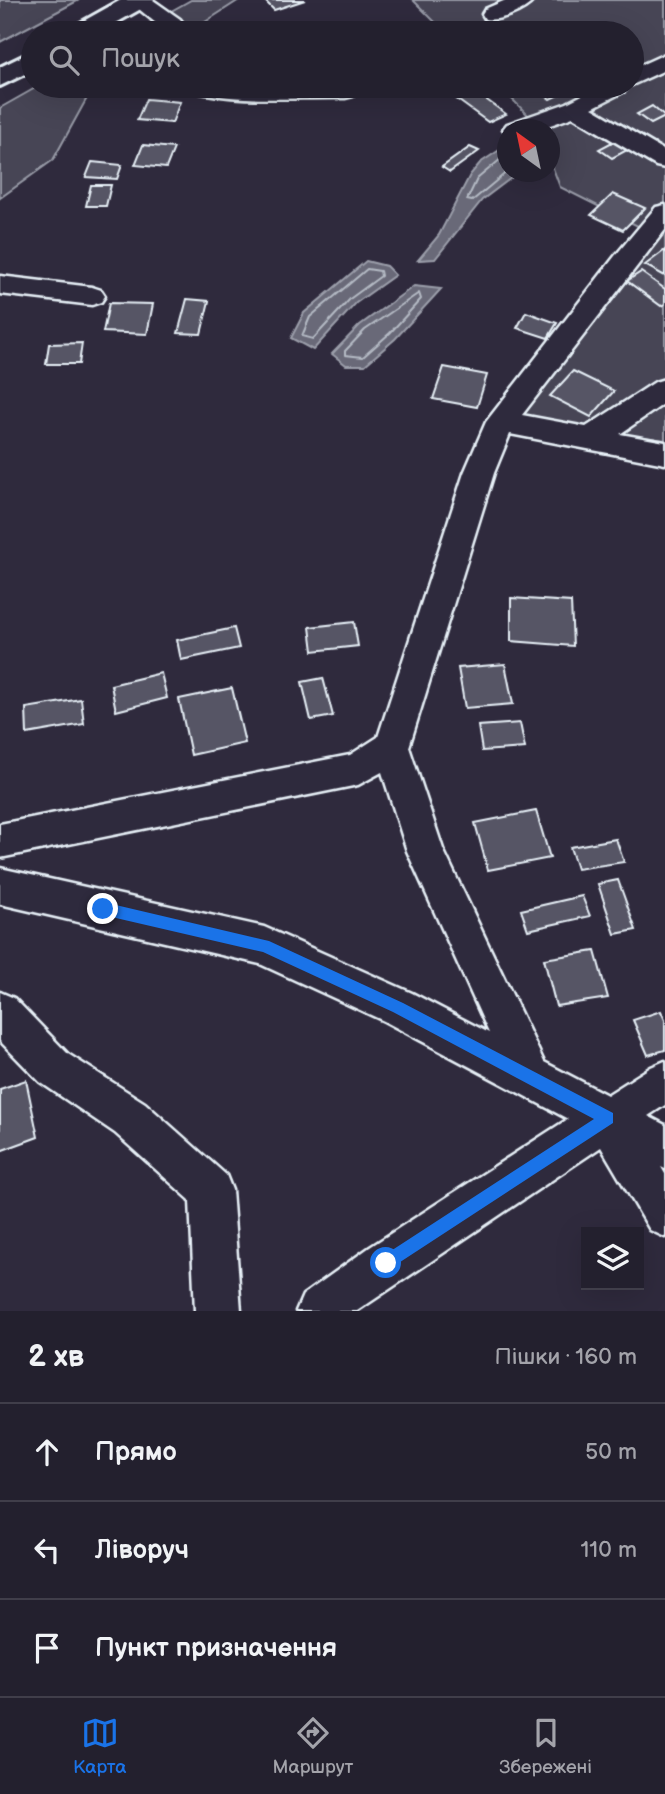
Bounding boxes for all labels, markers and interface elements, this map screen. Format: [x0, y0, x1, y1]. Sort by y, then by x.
search box [21, 21, 644, 98]
icon: search [45, 41, 83, 79]
text: Пошук [101, 44, 180, 75]
north arrow [497, 119, 560, 182]
route end [87, 893, 118, 924]
map controls [581, 1227, 644, 1290]
button: layers [581, 1227, 644, 1290]
route start [370, 1247, 401, 1278]
text: 2 хв [28, 1339, 84, 1375]
text: Пішки · 160 m [495, 1343, 637, 1371]
icon: ahead [28, 1433, 66, 1471]
text: Прямо [95, 1437, 177, 1468]
text: 50 m [585, 1438, 637, 1466]
icon: left [28, 1531, 66, 1569]
text: Ліворуч [95, 1535, 189, 1566]
text: 110 m [580, 1536, 637, 1564]
icon: arrive [28, 1629, 66, 1667]
text: Пункт призначення [95, 1633, 337, 1664]
tab: Карта [73, 1714, 127, 1779]
tab: Маршрут [273, 1714, 353, 1779]
tab: Збережені [499, 1714, 592, 1779]

